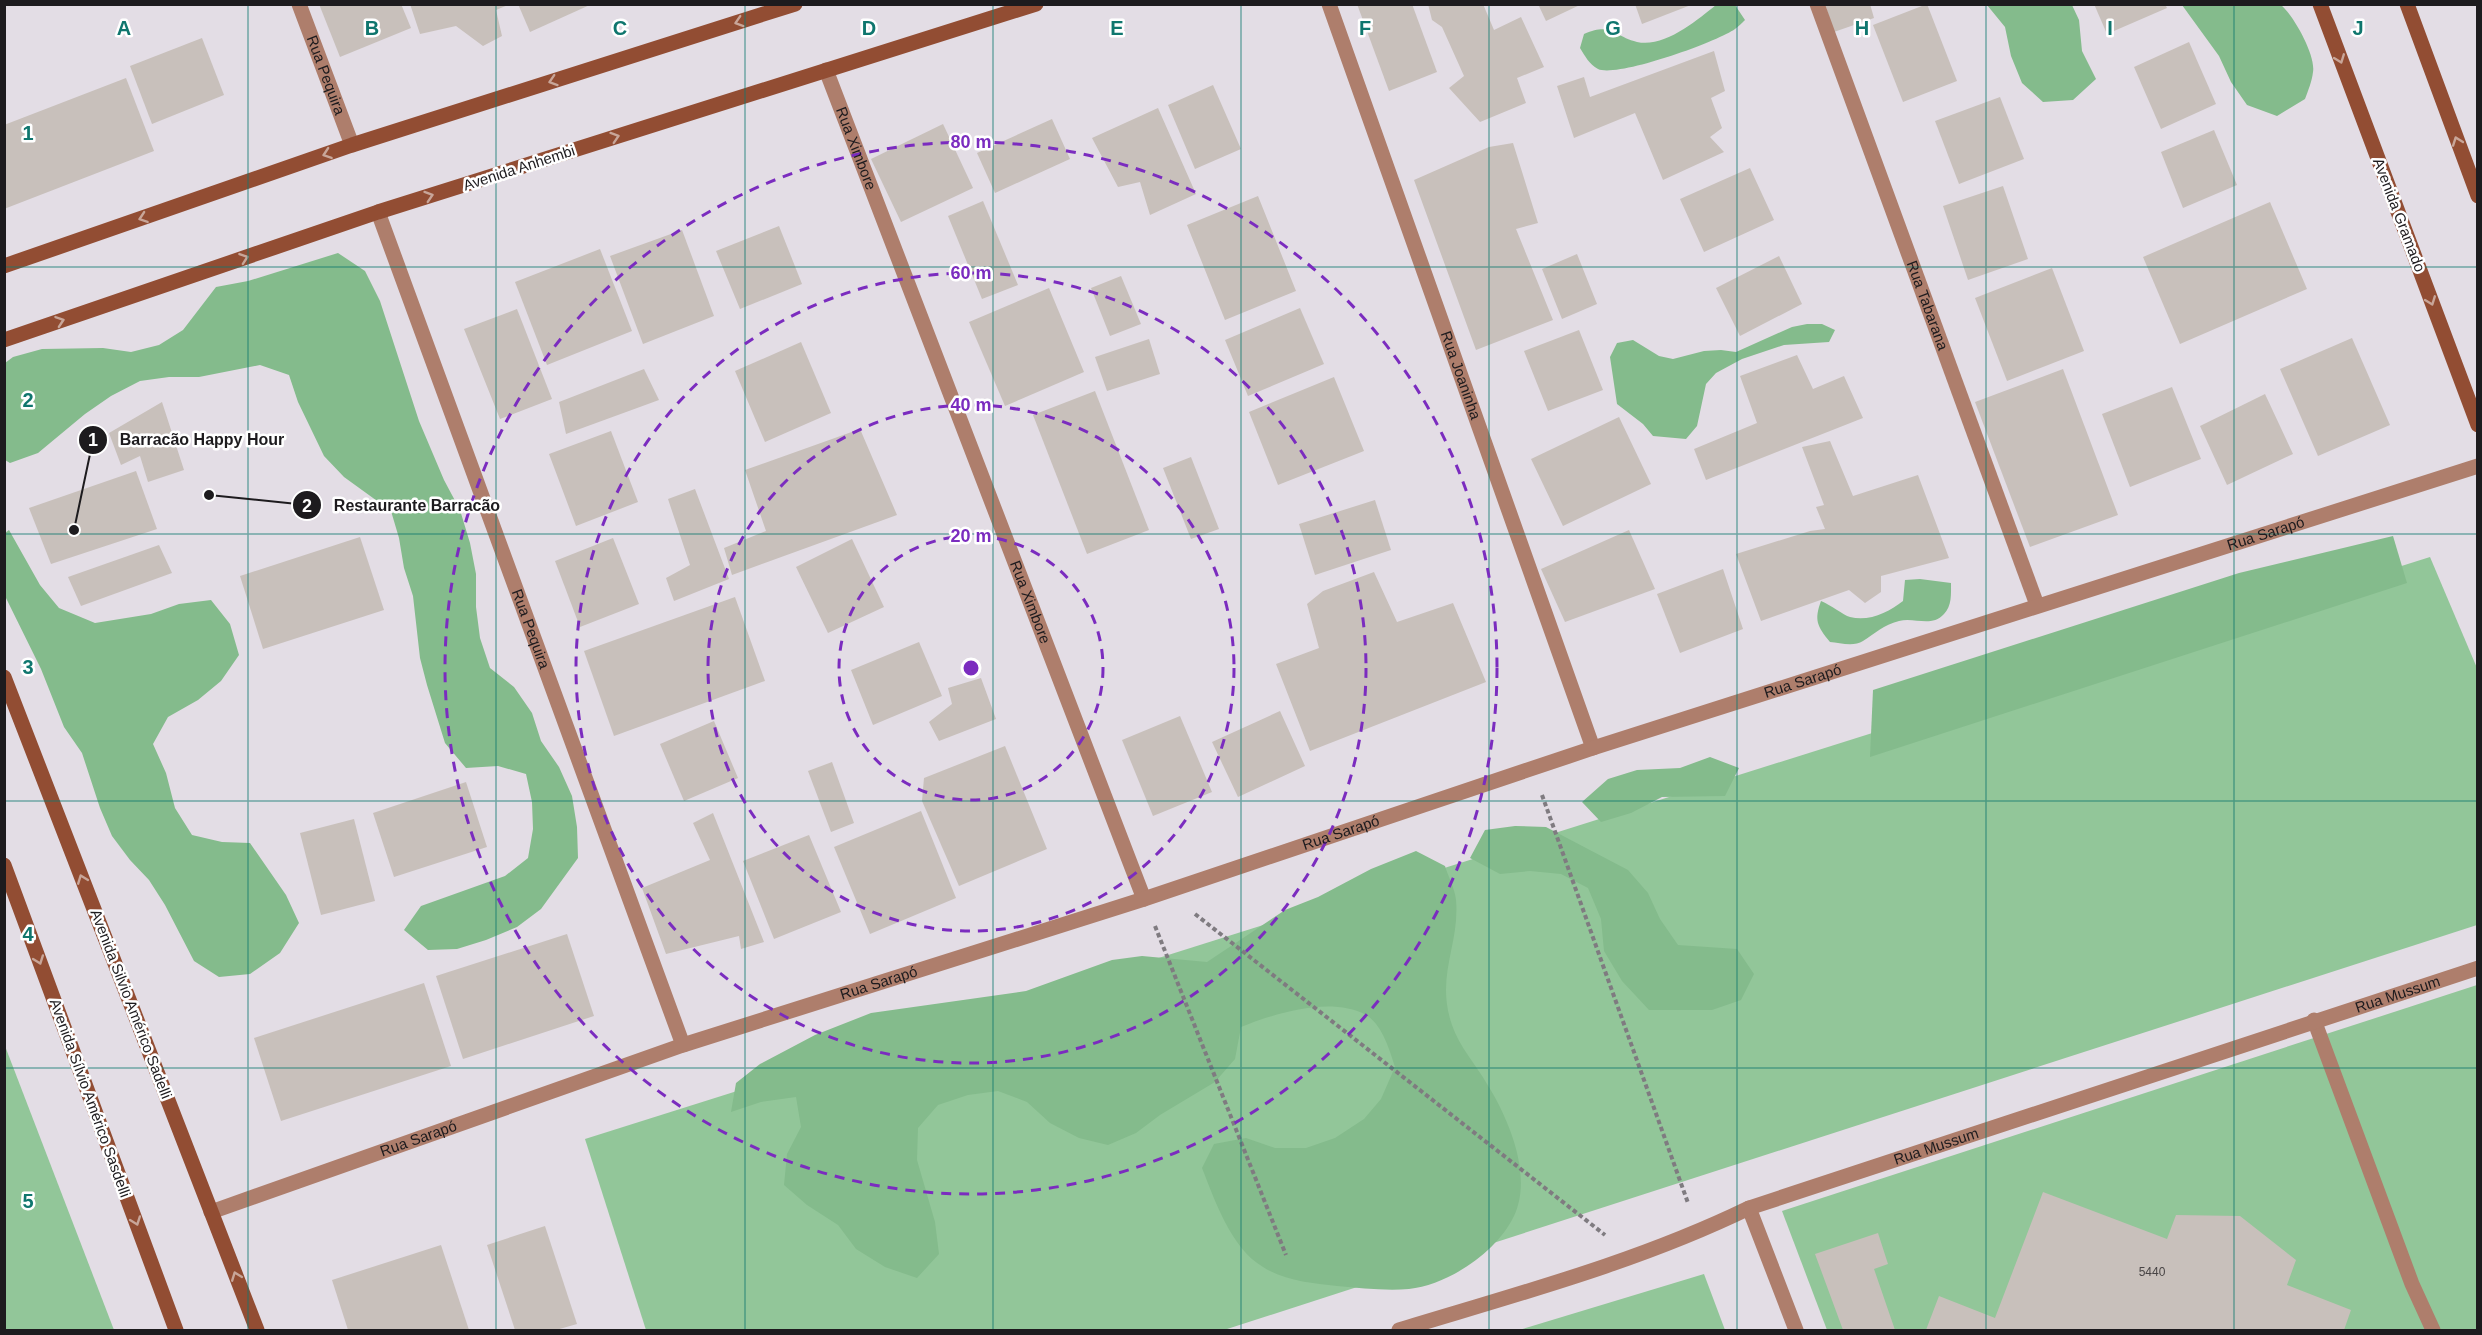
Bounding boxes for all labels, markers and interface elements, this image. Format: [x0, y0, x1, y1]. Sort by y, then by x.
one-way arrow [734, 15, 745, 27]
text: A [117, 17, 131, 39]
text: B [365, 17, 379, 39]
text: C [613, 17, 627, 39]
text: D [862, 17, 876, 39]
text: E [1110, 17, 1124, 39]
text: F [1359, 17, 1371, 39]
text: G [1605, 17, 1621, 39]
text: H [1855, 17, 1869, 39]
text: I [2107, 17, 2113, 39]
text: J [2352, 17, 2364, 39]
street label: Rua Pequira [304, 33, 349, 118]
one-way arrow [2333, 53, 2346, 64]
one-way arrow [548, 74, 559, 87]
street label: Rua Ximbore [833, 104, 880, 192]
text: 1 [22, 122, 34, 144]
one-way arrow [609, 132, 620, 144]
text: 80 m [950, 132, 992, 152]
one-way arrow [2452, 136, 2465, 146]
street label: Avenida Anhembi [461, 141, 577, 194]
one-way arrow [323, 147, 333, 159]
street label: Avenida Gramado [2370, 155, 2429, 274]
one-way arrow [423, 191, 434, 203]
one-way arrow [138, 210, 149, 223]
one-way arrow [238, 253, 249, 266]
street label: Rua Tabarana [1904, 258, 1952, 353]
text: 60 m [950, 263, 992, 283]
one-way arrow [2424, 295, 2436, 306]
one-way arrow [54, 316, 65, 329]
street label: Rua Joaninha [1438, 329, 1485, 422]
text: 2 [22, 389, 34, 411]
text: 40 m [950, 395, 992, 415]
callout: Barracão Happy Hour [78, 423, 297, 457]
text: 1 [88, 430, 98, 450]
text: Barracão Happy Hour [120, 431, 284, 448]
callout: Restaurante Barracão [292, 488, 512, 522]
text: 2 [302, 496, 312, 516]
text: Restaurante Barracão [334, 497, 500, 514]
street label: Rua Sarapó [2225, 513, 2306, 553]
text: 20 m [950, 526, 992, 546]
street label: Rua Ximbore [1007, 558, 1054, 646]
street label: Rua Pequira [509, 587, 554, 671]
text: 3 [22, 656, 34, 678]
centre of rings [961, 658, 981, 678]
street label: Rua Sarapó [1762, 660, 1843, 701]
street label: Rua Sarapó [1300, 811, 1381, 853]
one-way arrow [77, 874, 90, 885]
street label: Avenida Silvio Américo Sadelli [87, 907, 176, 1101]
text: 4 [22, 923, 34, 945]
one-way arrow [32, 954, 45, 965]
street label: Rua Sarapó [838, 962, 919, 1003]
street label: Rua Mussum [2353, 972, 2442, 1016]
street label: Avenida Sílvio Américo Sasdelli [47, 996, 134, 1199]
street label: Rua Sarapó [378, 1117, 459, 1160]
street label: Rua Mussum [1891, 1124, 1981, 1168]
text: 5 [22, 1190, 34, 1212]
one-way arrow [129, 1215, 141, 1226]
house number: 5440 [2139, 1265, 2166, 1279]
one-way arrow [231, 1271, 243, 1282]

